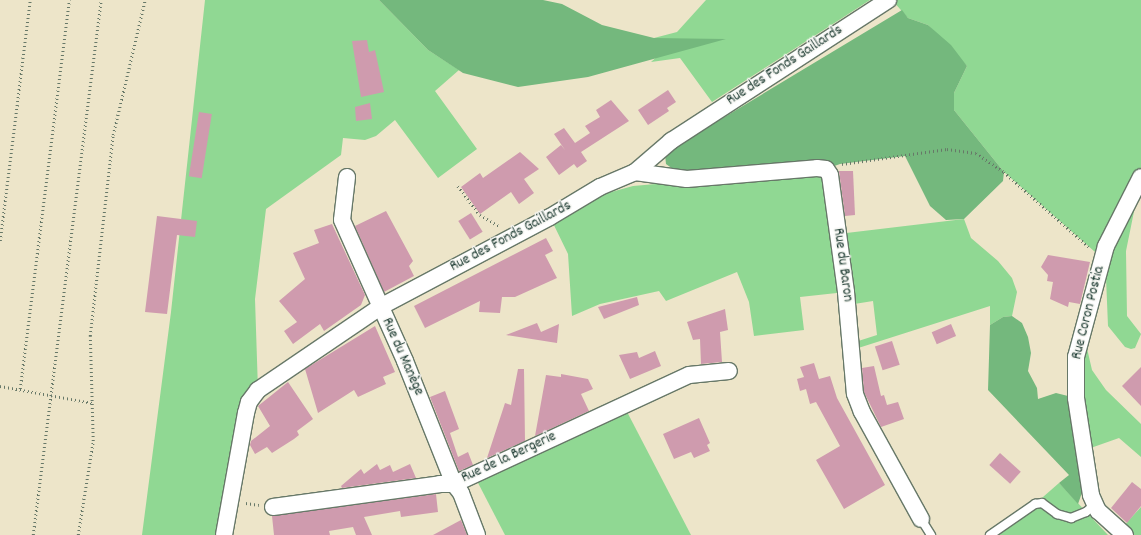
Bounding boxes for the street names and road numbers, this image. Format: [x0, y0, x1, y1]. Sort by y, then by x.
street label: Rue des Fonds Gaillards [724, 22, 846, 110]
street label: Rue des Fonds Gaillards [447, 197, 575, 277]
street label: Rue du Baron [828, 227, 856, 303]
street label: Rue Coron Postia [1069, 264, 1109, 362]
street label: Rue du Manège [377, 315, 427, 399]
street label: Rue de la Bergerie [459, 428, 559, 488]

